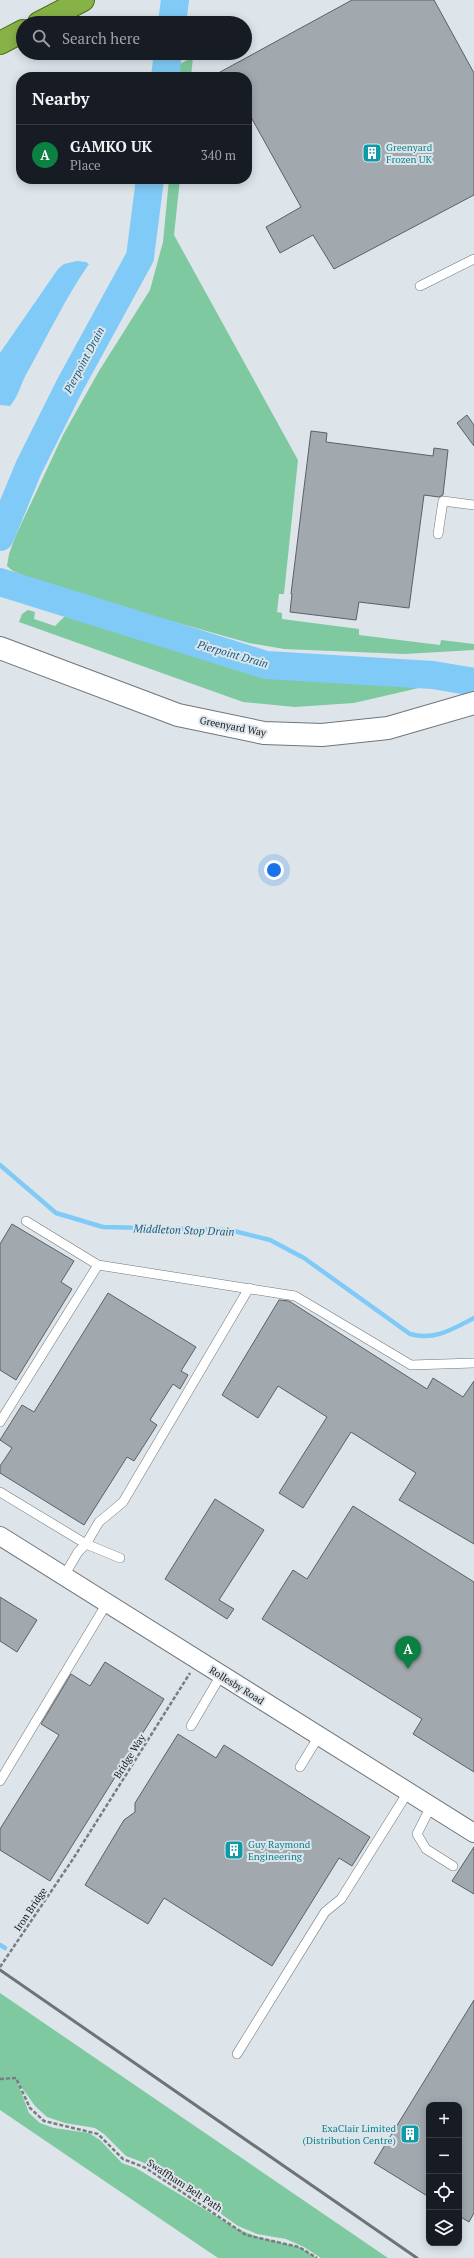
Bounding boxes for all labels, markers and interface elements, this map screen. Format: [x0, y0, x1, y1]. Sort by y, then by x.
search box [16, 16, 252, 60]
icon: search [30, 27, 52, 49]
text: Search here [62, 28, 140, 48]
text: Nearby [32, 87, 90, 110]
text: GAMKO UK [70, 136, 152, 156]
place label: Greenyard Frozen UK [386, 141, 433, 166]
building icon: Greenyard Frozen UK [361, 142, 383, 164]
text: A [40, 146, 50, 164]
text: 340 m [201, 146, 236, 164]
text: Place [70, 156, 101, 174]
water label: Pierpoint Drain [60, 325, 107, 396]
water label: Pierpoint Drain [195, 637, 270, 671]
street label: Greenyard Way [199, 714, 268, 739]
your location [264, 860, 284, 880]
water label: Middleton Stop Drain [132, 1221, 235, 1239]
pin: A [395, 1636, 421, 1669]
street label: Rollesby Road [207, 1663, 267, 1708]
street label: Bridge Way [111, 1731, 149, 1781]
place label: Guy Raymond Engineering [248, 1838, 311, 1863]
building icon: Guy Raymond Engineering [223, 1839, 245, 1861]
street label: Iron Bridge [11, 1885, 50, 1934]
map controls [426, 2102, 462, 2246]
button: + [426, 2102, 462, 2138]
place label: ExaClair Limited (Distribution Centre) [303, 2122, 396, 2147]
building icon: ExaClair Limited (Distribution Centre) [399, 2123, 421, 2145]
button: − [426, 2138, 462, 2174]
street label: Swaffham Belt Path [145, 2156, 225, 2215]
button: locate [426, 2174, 462, 2210]
button: layers [426, 2210, 462, 2246]

